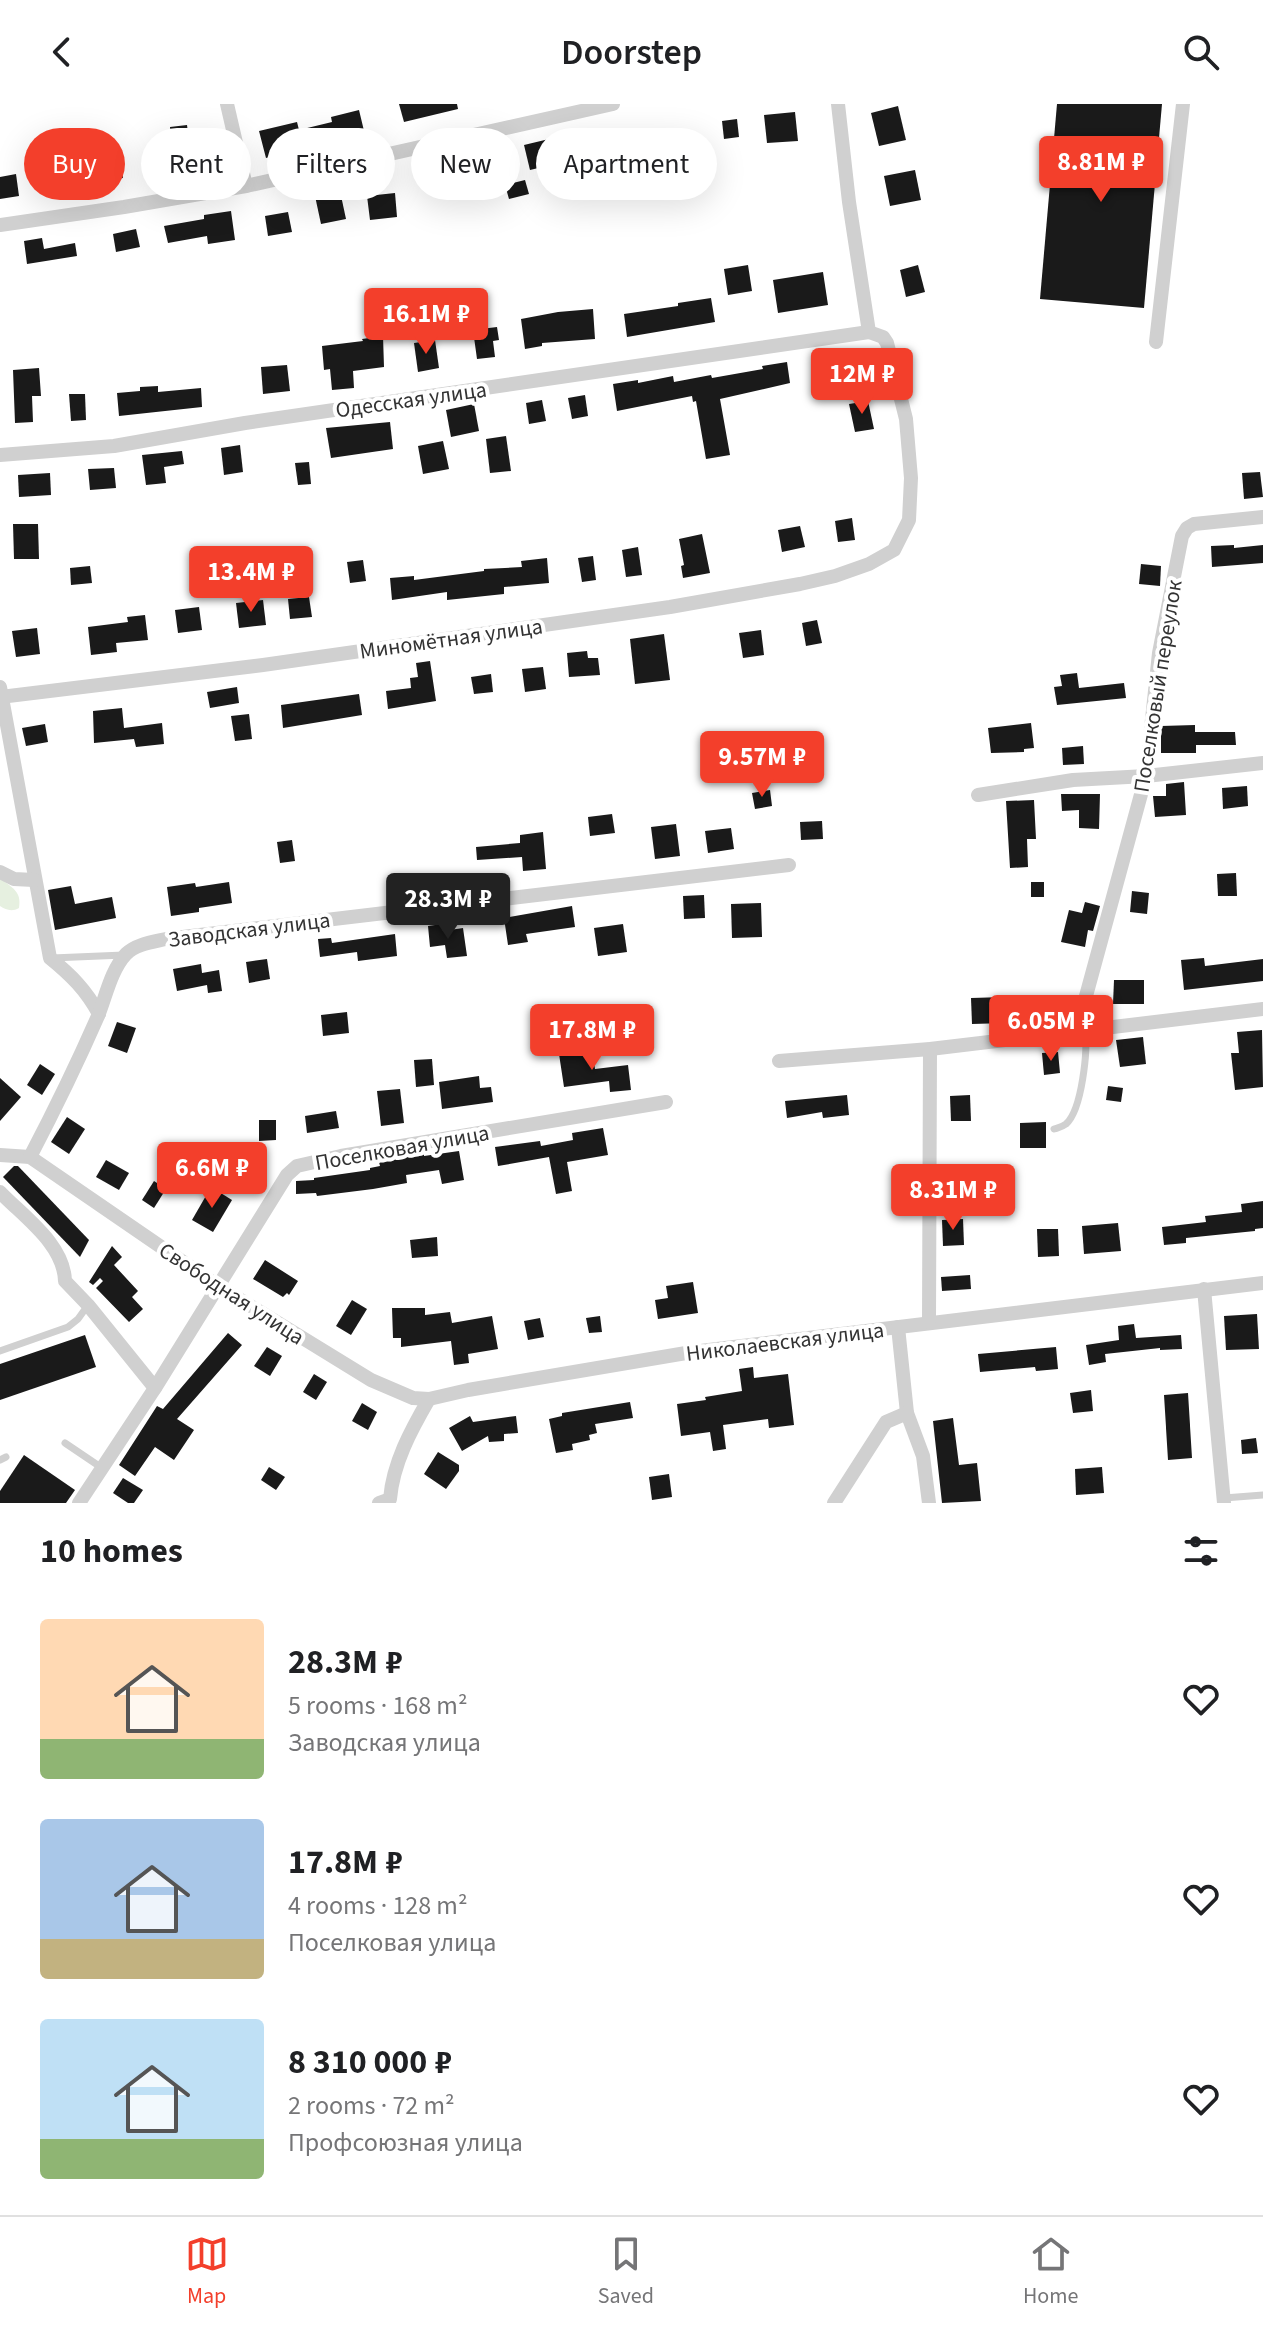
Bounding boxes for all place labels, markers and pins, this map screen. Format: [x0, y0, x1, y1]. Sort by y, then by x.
pin: 8.81M ₽ [1027, 136, 1175, 204]
pin: 16.1M ₽ [352, 288, 500, 356]
pin: 12M ₽ [806, 348, 918, 416]
pin: 13.4M ₽ [177, 546, 325, 614]
pin: 9.57M ₽ [688, 731, 836, 799]
pin: 28.3M ₽ [374, 873, 522, 941]
pin: 6.05M ₽ [977, 995, 1125, 1063]
pin: 17.8M ₽ [518, 1004, 666, 1072]
pin: 6.6M ₽ [147, 1142, 277, 1210]
pin: 8.31M ₽ [879, 1164, 1027, 1232]

